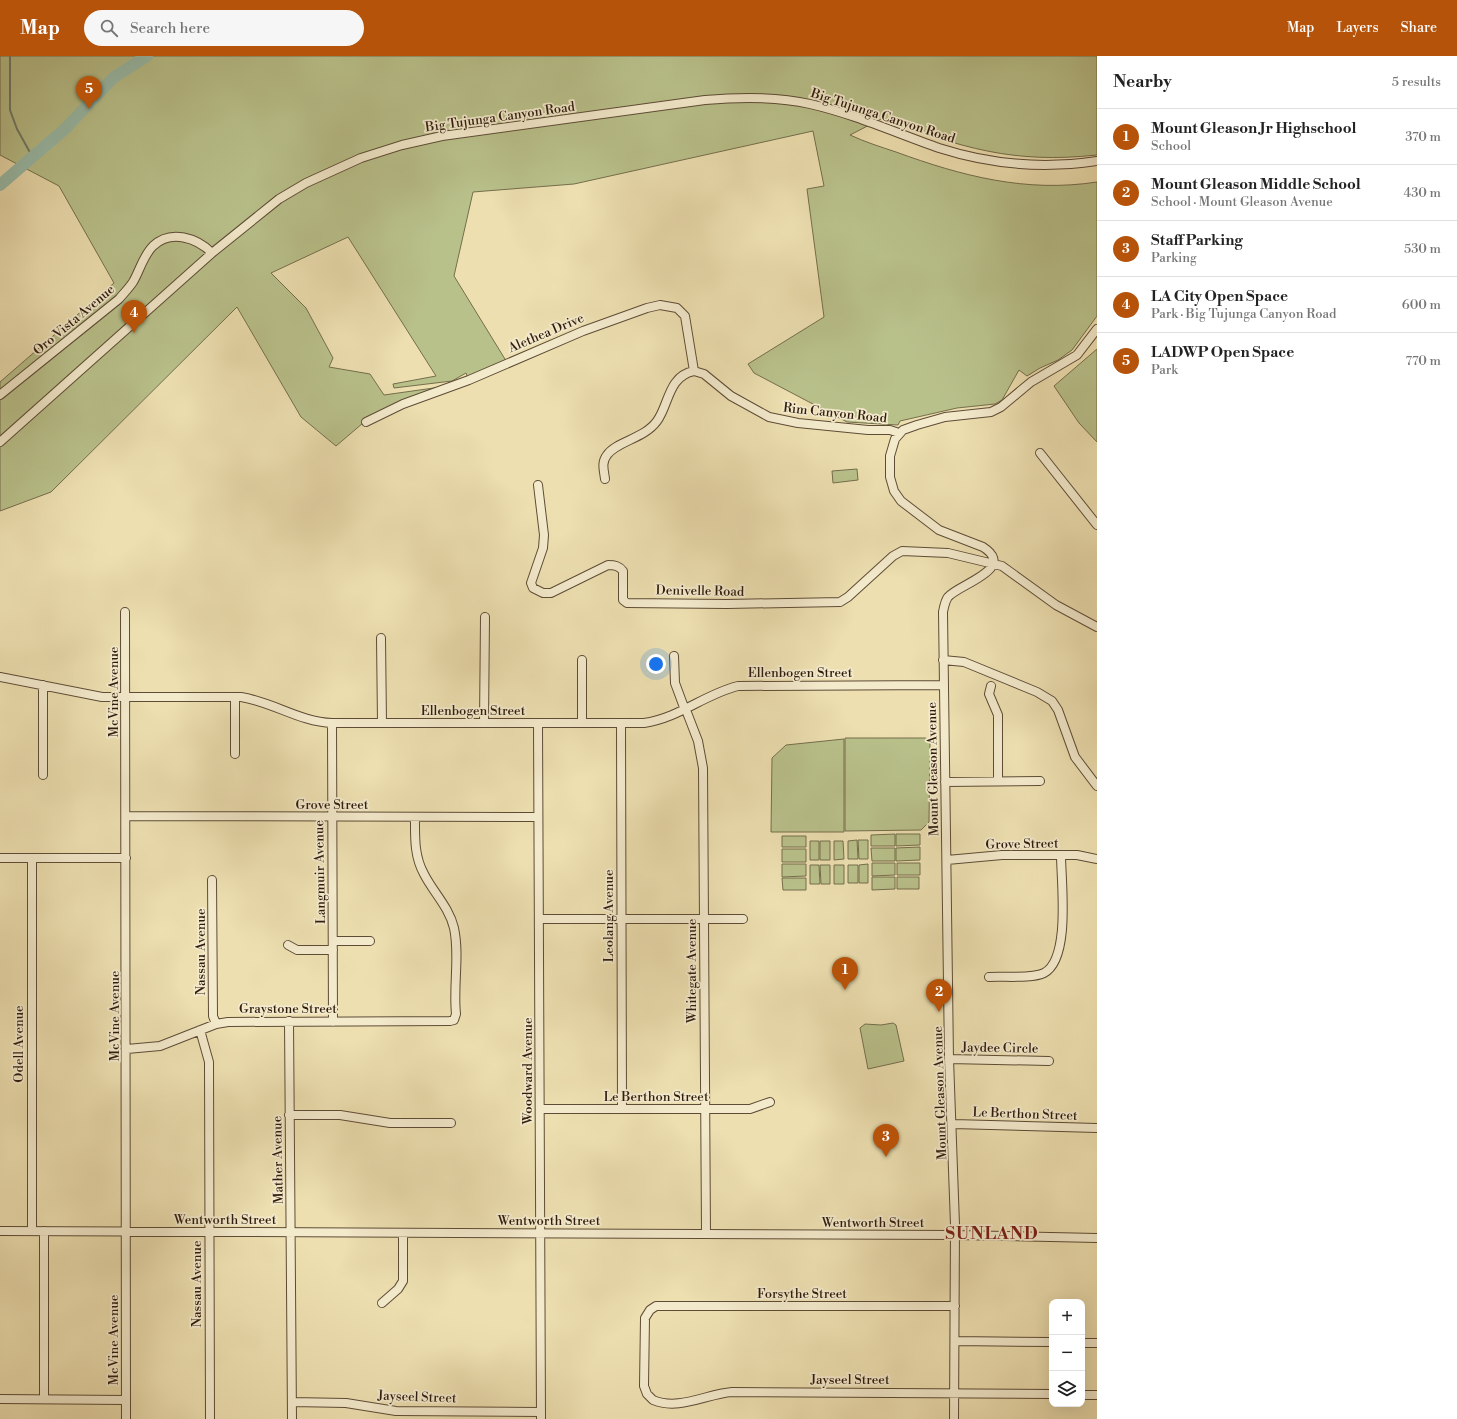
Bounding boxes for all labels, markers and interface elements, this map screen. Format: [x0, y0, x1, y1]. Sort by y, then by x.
search box [84, 10, 364, 46]
text: Map [20, 16, 60, 40]
icon: search [98, 17, 120, 39]
text: Search here [130, 19, 210, 38]
text: Map [1287, 19, 1314, 37]
text: Layers [1336, 19, 1379, 37]
text: Share [1401, 19, 1437, 37]
text: Nearby [1113, 71, 1172, 93]
text: 5 results [1392, 74, 1441, 90]
pin: 5 [76, 76, 102, 109]
street label: Big Tujunga Canyon Road [808, 85, 958, 147]
street label: Big Tujunga Canyon Road [423, 98, 576, 136]
text: Mount Gleason Jr Highschool [1151, 119, 1356, 138]
text: 1 [1123, 129, 1129, 145]
text: 370 m [1405, 129, 1441, 145]
text: School [1151, 138, 1191, 154]
text: Mount Gleason Middle School [1151, 175, 1361, 194]
text: 2 [1122, 185, 1130, 201]
text: 430 m [1403, 185, 1441, 201]
text: School · Mount Gleason Avenue [1151, 194, 1333, 210]
text: Staff Parking [1151, 231, 1243, 250]
text: 3 [1122, 241, 1130, 257]
text: 530 m [1404, 241, 1441, 257]
text: Parking [1151, 250, 1197, 266]
street label: Oro Vista Avenue [30, 281, 118, 359]
text: LA City Open Space [1151, 287, 1288, 306]
text: 4 [1122, 297, 1130, 313]
text: 600 m [1402, 297, 1441, 313]
pin: 4 [121, 300, 147, 333]
text: Park · Big Tujunga Canyon Road [1151, 306, 1336, 322]
street label: Alethea Drive [505, 310, 587, 357]
text: LADWP Open Space [1151, 343, 1294, 362]
text: 5 [1122, 353, 1130, 369]
text: 770 m [1406, 353, 1441, 369]
text: Park [1151, 362, 1178, 378]
street label: Rim Canyon Road [782, 400, 888, 426]
street label: Denivelle Road [656, 582, 745, 600]
street label: McVine Avenue [106, 646, 122, 737]
your location [646, 654, 666, 674]
street label: Ellenbogen Street [748, 665, 853, 681]
street label: Mount Gleason Avenue [924, 701, 942, 836]
street label: Ellenbogen Street [421, 703, 526, 719]
street label: Grove Street [296, 797, 369, 813]
street label: Langmuir Avenue [311, 819, 329, 924]
street label: Grove Street [985, 835, 1059, 853]
street label: Leolang Avenue [601, 869, 617, 962]
street label: Nassau Avenue [193, 908, 209, 995]
street label: Whitegate Avenue [684, 918, 700, 1024]
pin: 1 [832, 957, 858, 990]
street label: McVine Avenue [107, 970, 123, 1061]
pin: 2 [926, 979, 952, 1012]
street label: Graystone Street [239, 1001, 337, 1017]
street label: Odell Avenue [11, 1005, 27, 1083]
street label: Woodward Avenue [520, 1017, 536, 1126]
street label: Mount Gleason Avenue [930, 1025, 950, 1160]
street label: Jaydee Circle [960, 1039, 1039, 1057]
street label: Le Berthon Street [603, 1089, 709, 1105]
street label: Le Berthon Street [972, 1104, 1078, 1124]
street label: Mather Avenue [269, 1115, 287, 1204]
pin: 3 [873, 1124, 899, 1157]
street label: Wentworth Street [173, 1212, 277, 1228]
street label: Wentworth Street [497, 1213, 601, 1229]
street label: Wentworth Street [821, 1215, 925, 1231]
district label: SUNLAND [945, 1223, 1039, 1245]
street label: Nassau Avenue [189, 1240, 205, 1327]
street label: Forsythe Street [757, 1286, 847, 1302]
street label: McVine Avenue [106, 1294, 122, 1385]
map controls [1049, 1299, 1085, 1407]
button: + [1049, 1299, 1085, 1335]
button: − [1049, 1335, 1085, 1371]
button: layers [1049, 1371, 1085, 1407]
street label: Jayseel Street [810, 1372, 890, 1388]
street label: Jayseel Street [376, 1388, 457, 1406]

